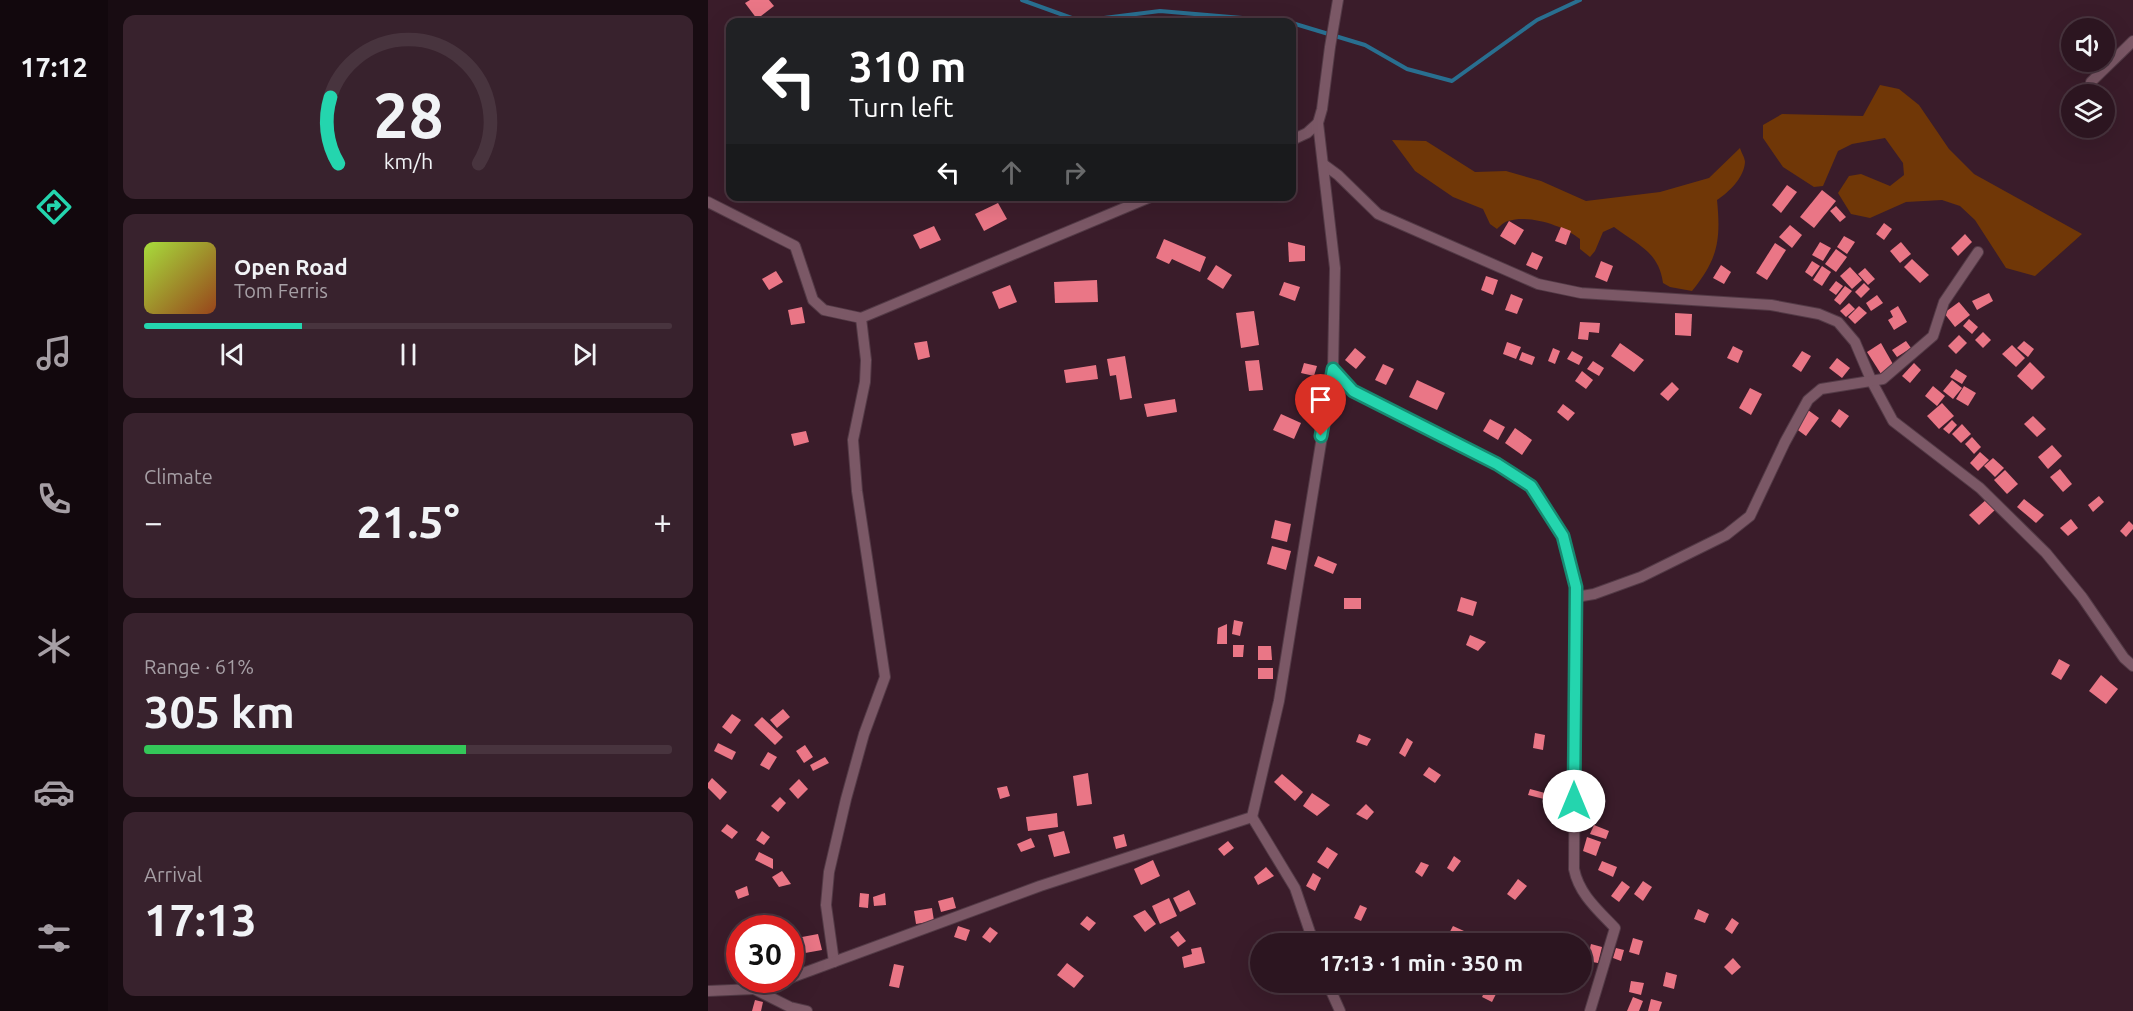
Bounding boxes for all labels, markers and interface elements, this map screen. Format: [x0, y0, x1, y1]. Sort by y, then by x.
map controls [2061, 18, 2115, 138]
button: sound [2061, 18, 2115, 72]
icon: left [750, 42, 828, 120]
text: 310 m [849, 43, 966, 90]
text: 17:12 [20, 52, 88, 82]
text: 28 [373, 80, 443, 150]
button: layers [2061, 84, 2115, 138]
text: Turn left [849, 92, 953, 122]
text: km/h [383, 149, 433, 173]
icon: left [932, 156, 965, 189]
icon: ahead [995, 156, 1028, 189]
icon: right [1058, 156, 1091, 189]
icon: directions [33, 186, 75, 228]
text: Open Road [234, 254, 348, 279]
text: Tom Ferris [234, 279, 328, 302]
icon: music [33, 332, 75, 374]
icon: previous [216, 338, 249, 371]
icon: pause [392, 338, 425, 371]
icon: next [568, 338, 601, 371]
pin [1295, 374, 1346, 436]
icon: arrive [1304, 383, 1337, 416]
text: Climate [144, 465, 213, 488]
icon: phone [33, 478, 75, 520]
text: 21.5° [356, 496, 460, 547]
text: − [144, 503, 163, 540]
text: + [653, 503, 672, 540]
icon: climate [33, 625, 75, 667]
text: Range · 61% [144, 655, 254, 678]
text: 305 km [144, 686, 295, 737]
position arrow [1542, 769, 1606, 833]
icon: car [33, 771, 75, 813]
text: Arrival [144, 863, 202, 886]
text: 17:13 [144, 894, 257, 945]
speed limit sign: 30 [726, 915, 804, 993]
icon: filters [33, 917, 75, 959]
text: 17:13 · 1 min · 350 m [1319, 950, 1523, 975]

